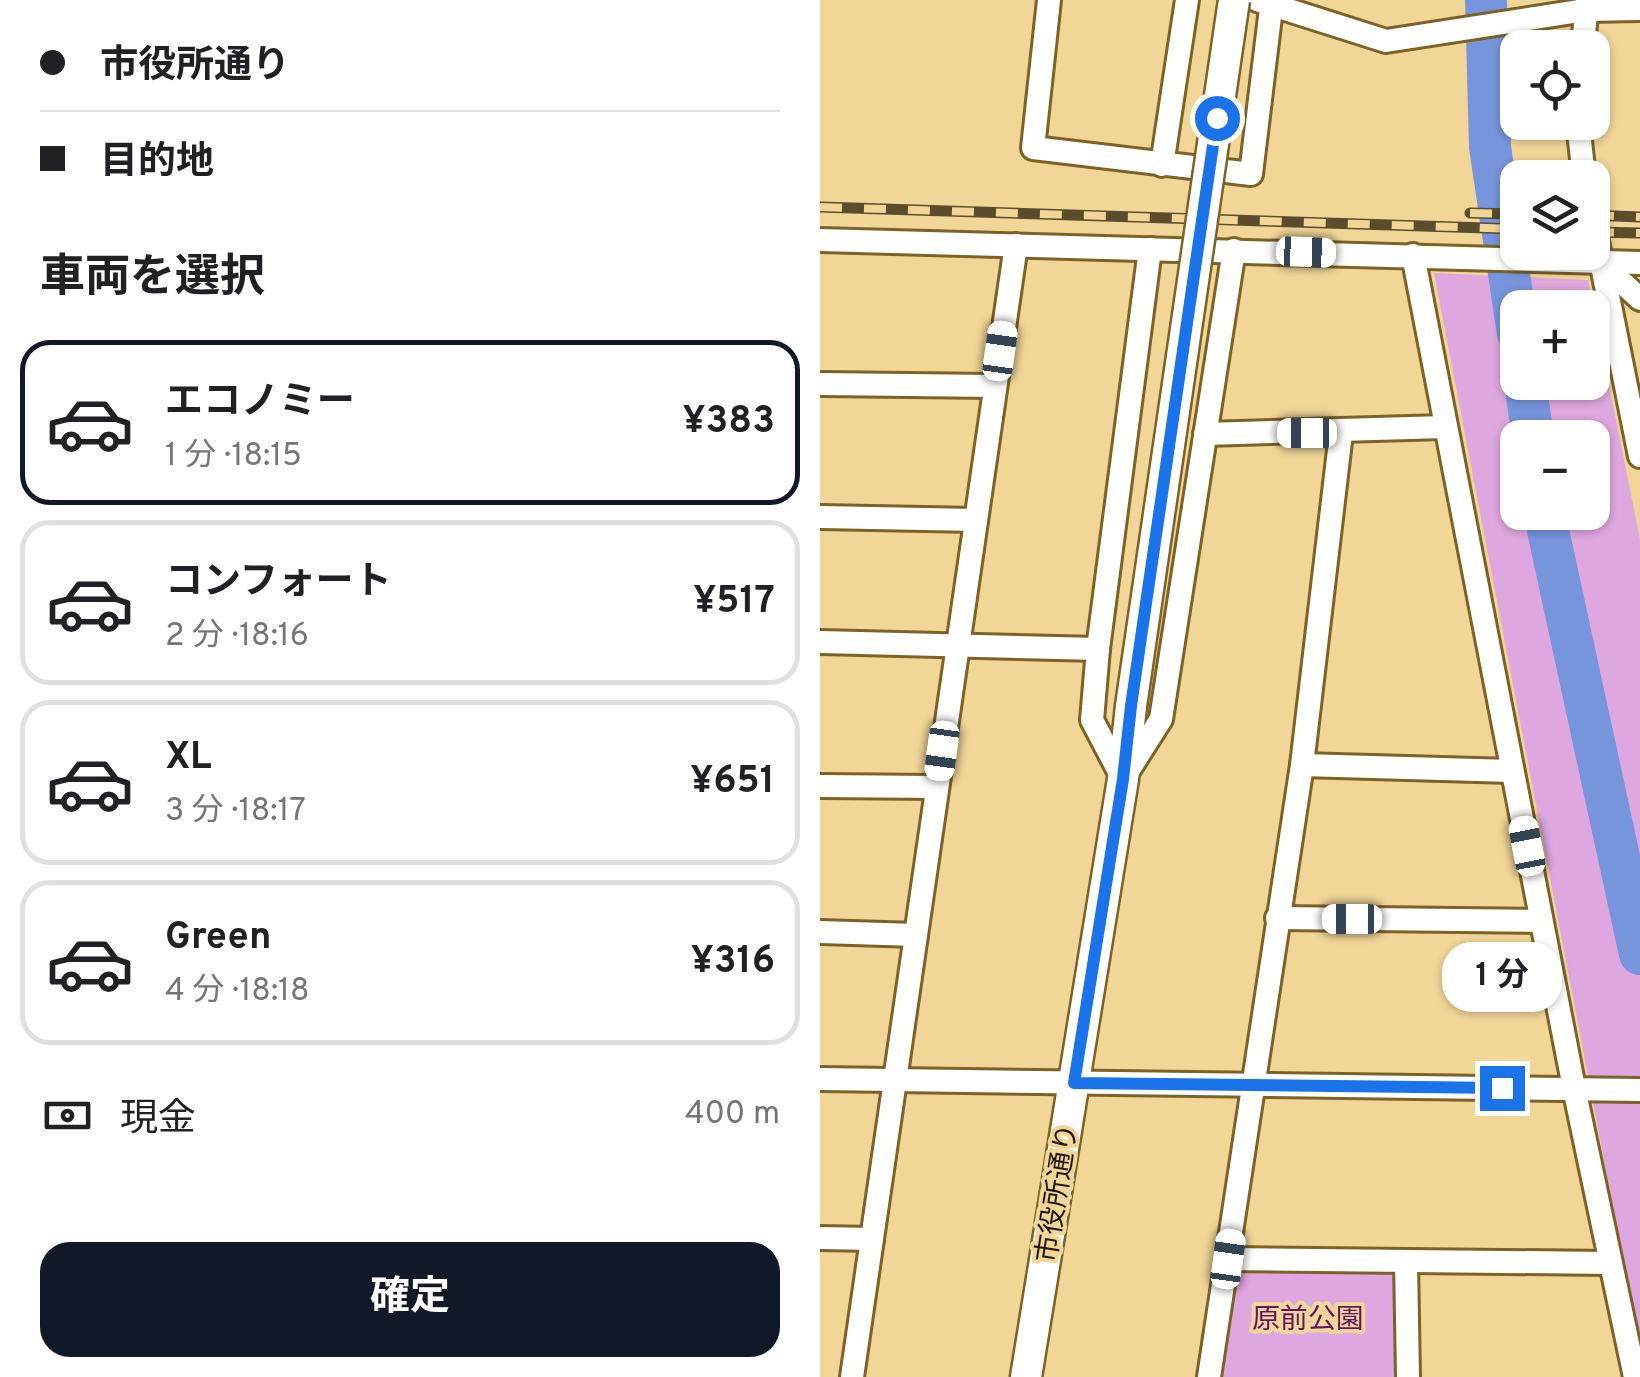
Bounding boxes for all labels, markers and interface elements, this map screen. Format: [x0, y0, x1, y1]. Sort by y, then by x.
map controls [1500, 30, 1610, 530]
button: locate [1500, 30, 1610, 140]
text: 市役所通り [100, 43, 290, 92]
route start [1195, 96, 1240, 141]
text: 目的地 [100, 139, 214, 188]
button: layers [1500, 160, 1610, 270]
car [1275, 236, 1337, 268]
text: 車両を選択 [40, 251, 265, 308]
button: + [1500, 290, 1610, 400]
car [981, 319, 1019, 383]
icon: car [45, 378, 135, 468]
text: エコノミー [165, 379, 355, 428]
text: ¥383 [682, 398, 775, 447]
car [1277, 418, 1337, 448]
button: − [1500, 420, 1610, 530]
text: 1 分 · 18:15 [165, 437, 302, 477]
icon: car [45, 558, 135, 648]
text: コンフォート [165, 559, 392, 608]
text: ¥517 [693, 578, 775, 627]
text: 2 分 · 18:16 [165, 617, 309, 657]
car [923, 719, 961, 783]
text: XL [165, 734, 212, 783]
icon: car [45, 738, 135, 828]
text: ¥651 [690, 758, 775, 807]
text: 3 分 · 18:17 [165, 792, 306, 832]
car [1507, 814, 1547, 878]
car [1322, 904, 1382, 934]
text: Green [165, 914, 271, 963]
icon: car [45, 918, 135, 1008]
text: ¥316 [691, 938, 775, 987]
callout: 1 分 [1442, 943, 1562, 1013]
text: 1 分 [1476, 957, 1528, 997]
text: 4 分 · 18:18 [165, 972, 310, 1012]
route end [1480, 1066, 1525, 1111]
icon: cash [40, 1088, 95, 1143]
text: 400 m [685, 1095, 780, 1135]
text: 現金 [120, 1096, 196, 1145]
street label: 市役所通り [1030, 1122, 1088, 1265]
car [1209, 1227, 1247, 1291]
button: 確定 [40, 1242, 780, 1357]
park label: 原前公園 [1252, 1303, 1364, 1339]

